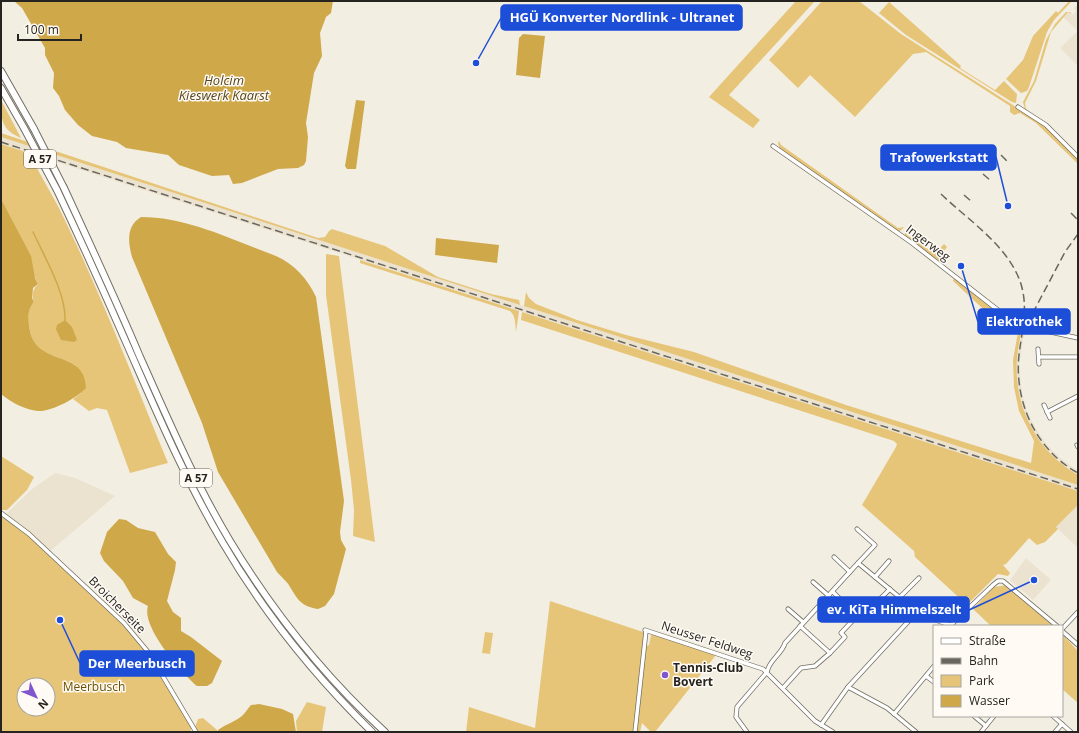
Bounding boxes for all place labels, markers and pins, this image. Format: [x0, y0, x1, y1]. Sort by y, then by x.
callout: HGÜ Konverter Nordlink - Ultranet [501, 5, 742, 30]
callout: Trafowerkstatt [881, 145, 996, 170]
callout: Elektrothek [978, 309, 1070, 334]
callout: ev. KiTa Himmelszelt [818, 597, 969, 622]
callout: Der Meerbusch [80, 651, 194, 676]
place label: Tennis-Club Bovert [673, 659, 743, 690]
marker: Tennis-Club Bovert [660, 670, 670, 680]

